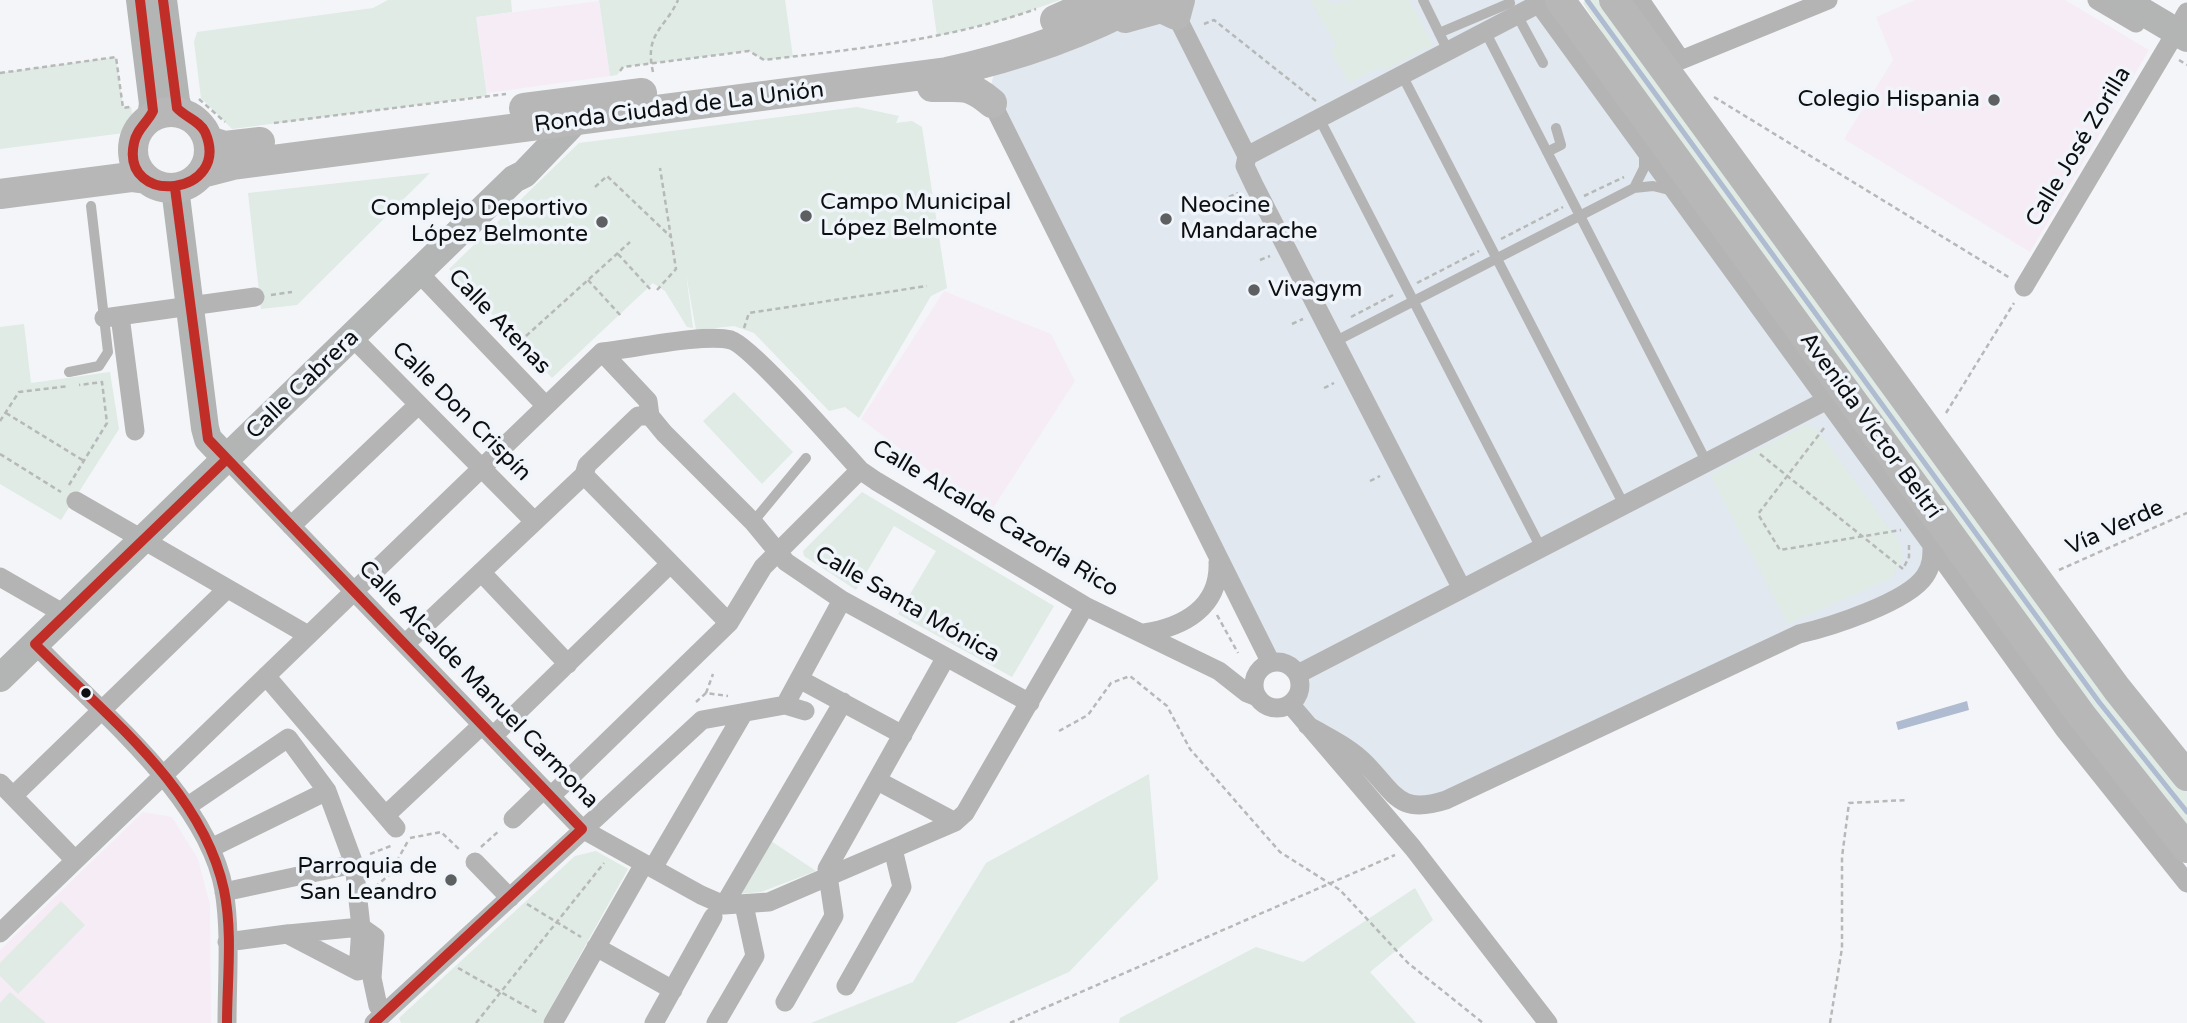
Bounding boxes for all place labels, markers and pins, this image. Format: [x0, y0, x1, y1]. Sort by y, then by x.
place label: Colegio Hispania [1797, 86, 1980, 114]
marker: Colegio Hispania [1986, 92, 2002, 108]
place label: Campo Municipal López Belmonte [820, 189, 1011, 243]
place label: Neocine Mandarache [1180, 192, 1318, 246]
place label: Complejo Deportivo López Belmonte [371, 195, 588, 249]
marker: Campo Municipal López Belmonte [798, 208, 814, 224]
marker: Neocine Mandarache [1158, 211, 1174, 227]
marker: Complejo Deportivo López Belmonte [594, 214, 610, 230]
place label: Vivagym [1268, 276, 1362, 304]
marker: Vivagym [1246, 282, 1262, 298]
unlabelled marker [79, 686, 93, 700]
place label: Parroquia de San Leandro [297, 853, 437, 907]
marker: Parroquia de San Leandro [443, 872, 459, 888]

